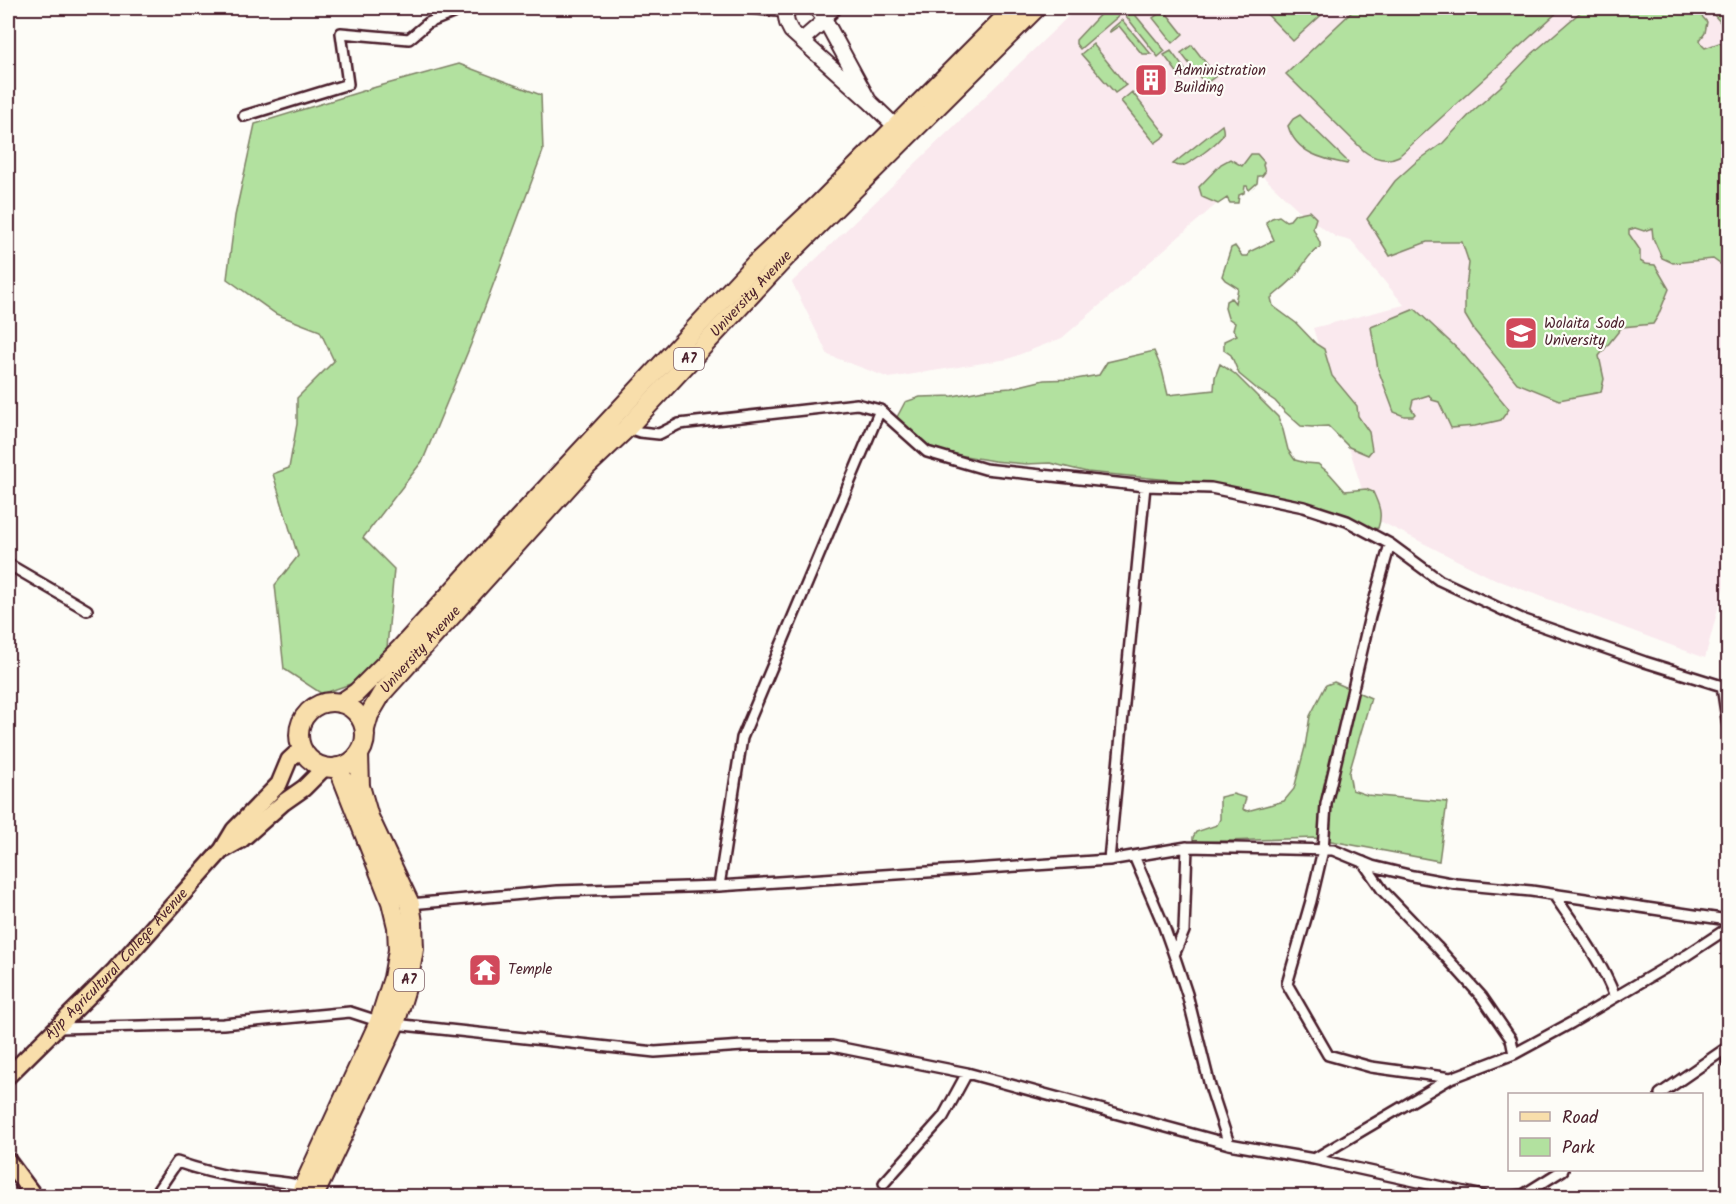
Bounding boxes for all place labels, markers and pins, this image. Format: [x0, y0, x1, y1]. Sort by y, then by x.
place label: Administration Building [1174, 59, 1266, 100]
building icon: Administration Building [1133, 62, 1169, 98]
place label: Wolaita Sodo University [1544, 312, 1625, 353]
school or university icon: Wolaita Sodo University [1503, 315, 1539, 351]
temple icon: Temple [467, 952, 503, 988]
place label: Temple [508, 958, 553, 982]

